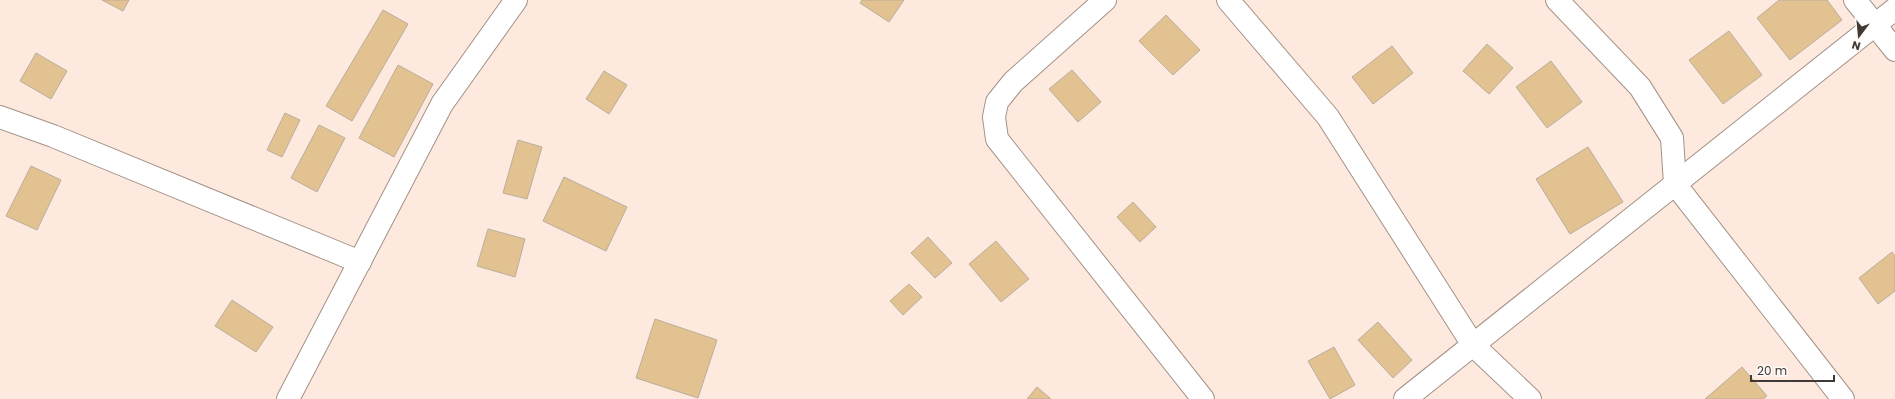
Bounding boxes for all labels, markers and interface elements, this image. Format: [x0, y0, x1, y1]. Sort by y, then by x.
north arrow [1839, 16, 1879, 56]
text: N [1850, 37, 1862, 54]
scale bar [1751, 357, 1834, 383]
text: 20 m [1757, 362, 1787, 379]

